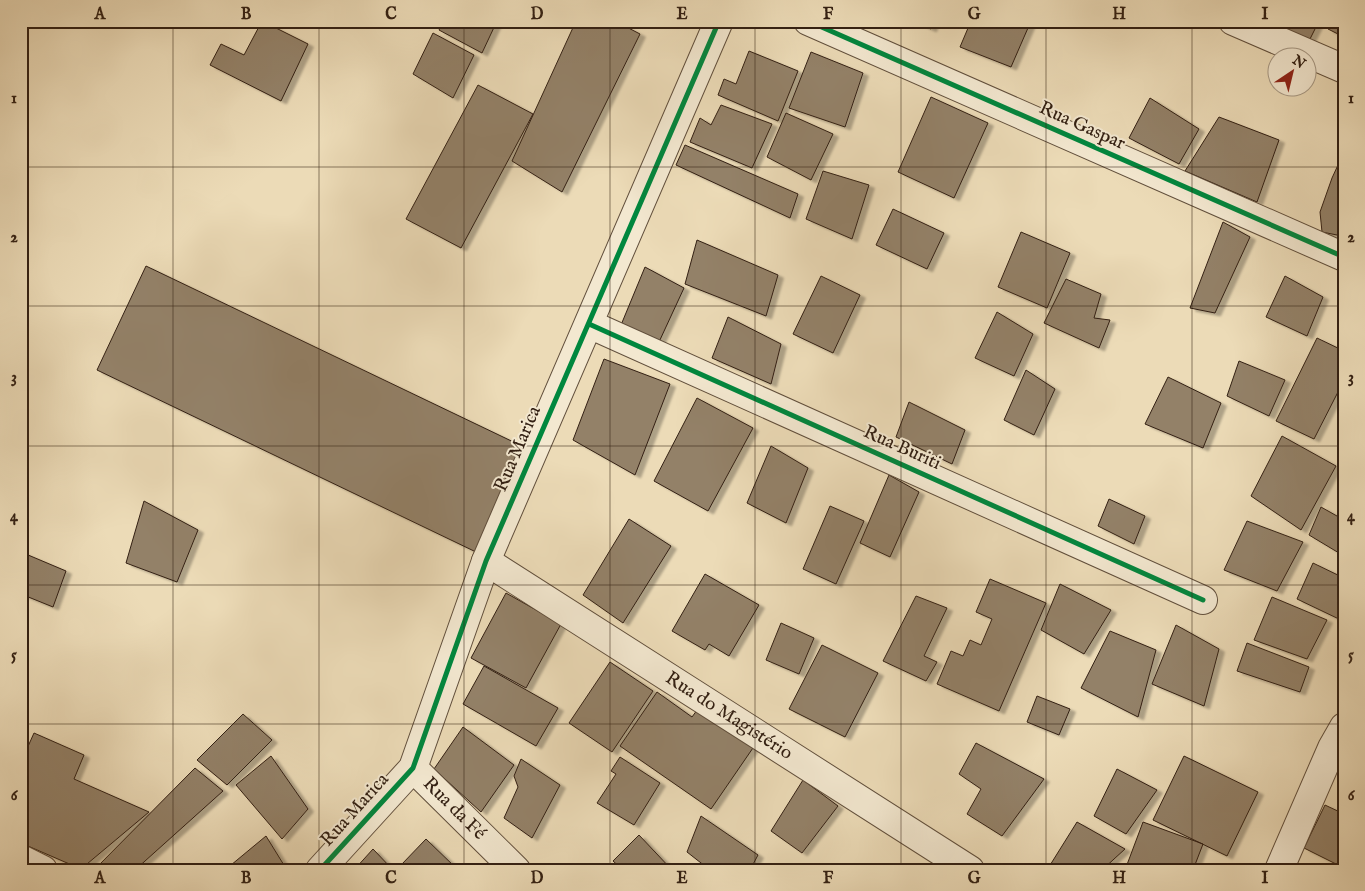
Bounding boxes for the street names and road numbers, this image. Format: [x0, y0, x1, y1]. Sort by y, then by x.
street label: Rua Gaspar [1035, 96, 1129, 156]
street label: Rua Marica [489, 402, 547, 496]
street label: Rua Buriti [859, 420, 945, 476]
street label: Rua do Magistério [660, 666, 797, 766]
street label: Rua Marica [316, 768, 395, 852]
street label: Rua da Fé [417, 772, 491, 846]

